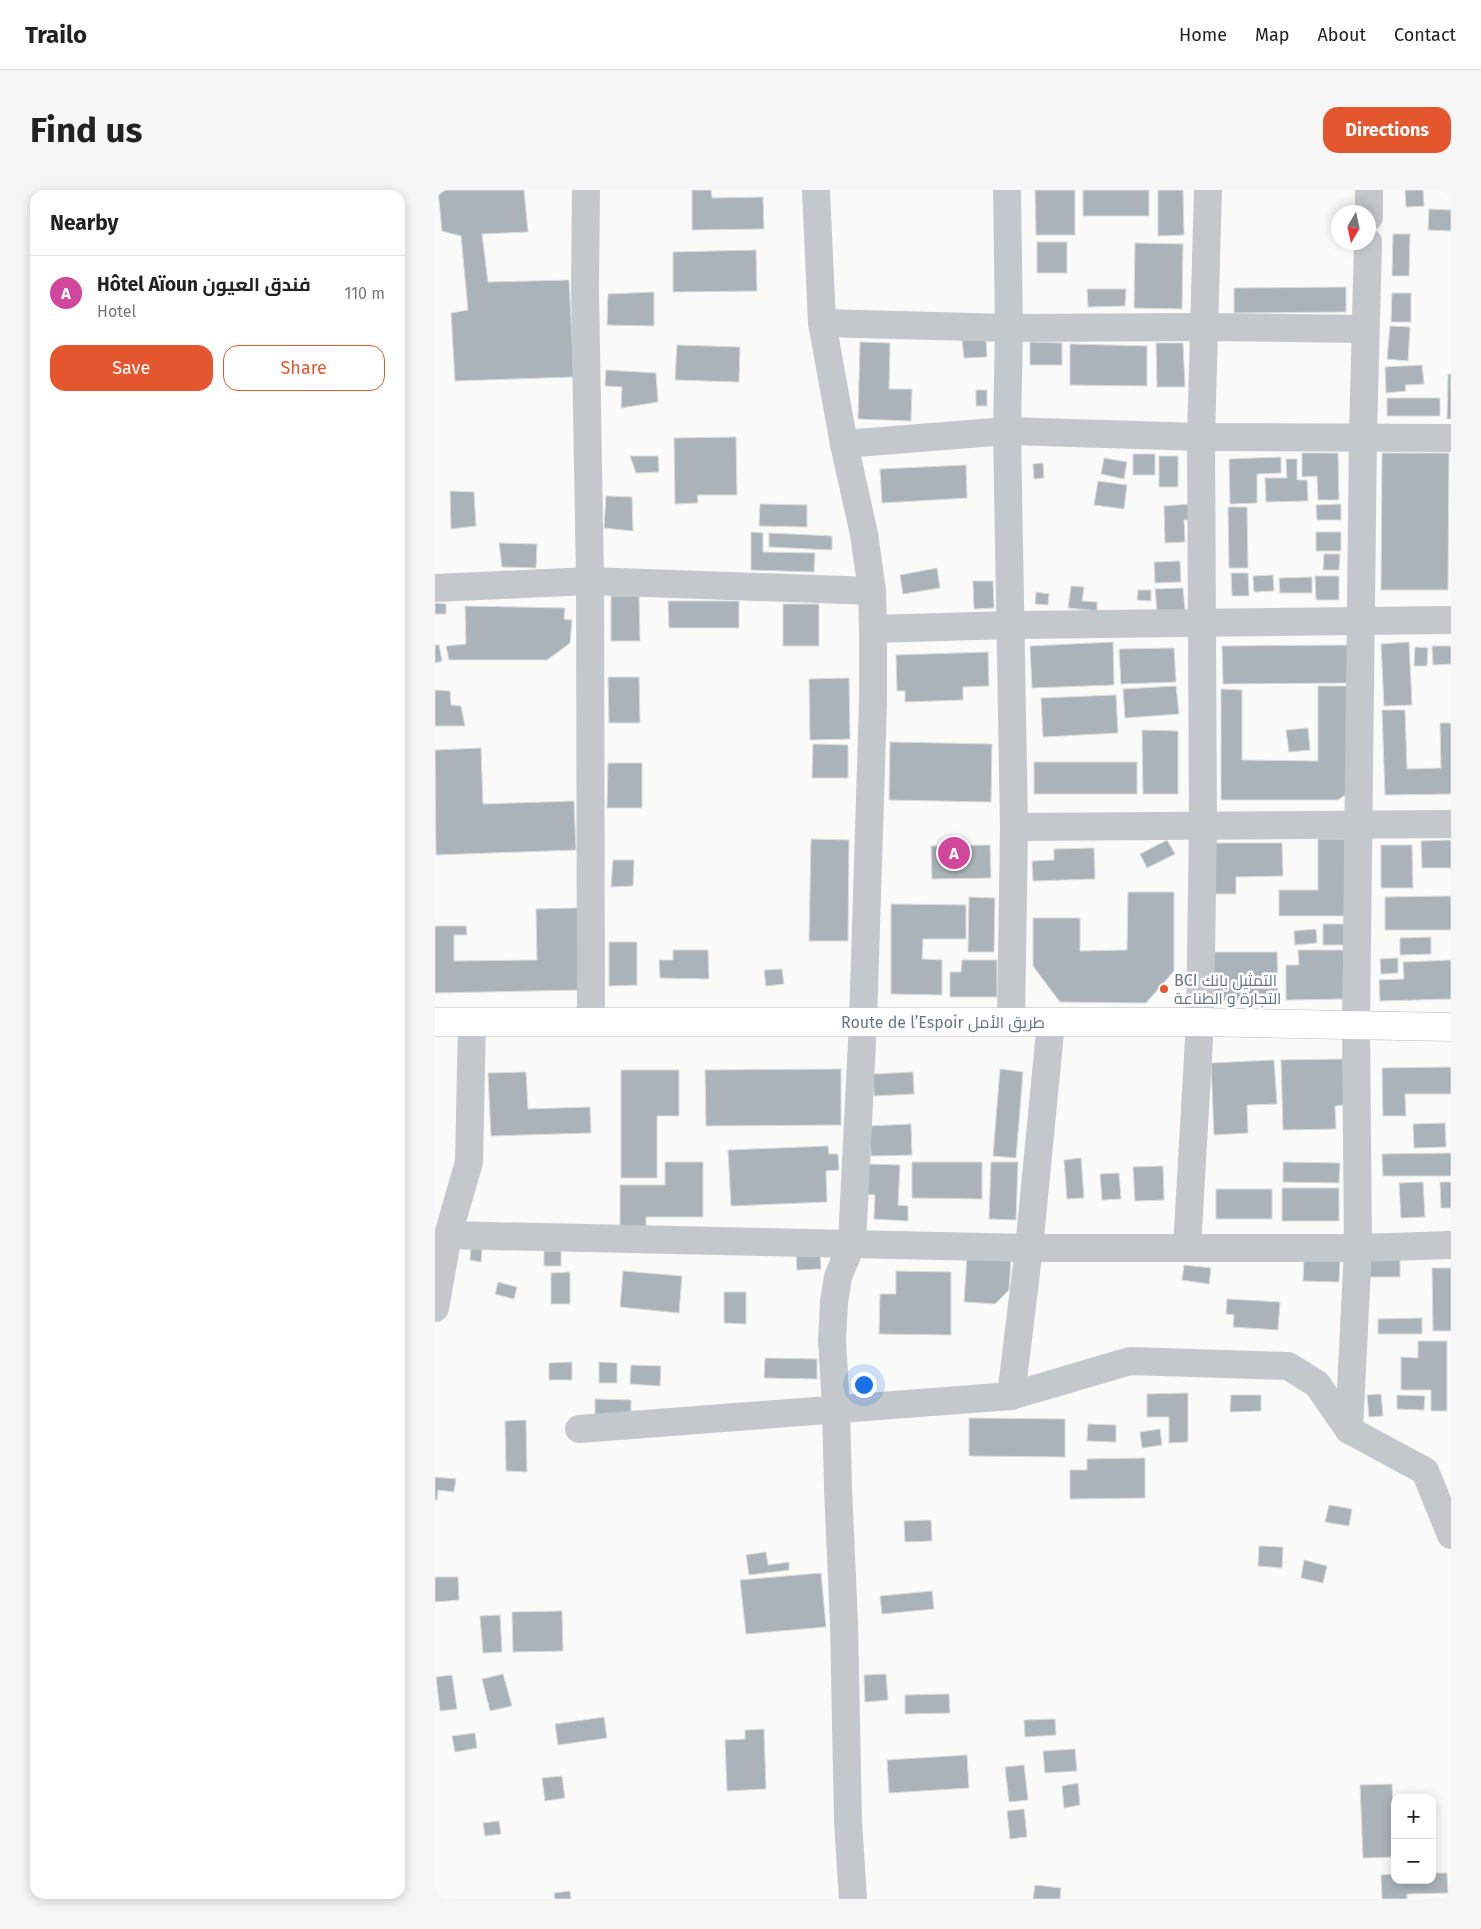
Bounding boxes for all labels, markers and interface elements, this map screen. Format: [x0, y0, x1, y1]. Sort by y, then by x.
text: Trailo [25, 21, 87, 49]
text: Home [1179, 24, 1227, 46]
text: Map [1255, 24, 1289, 46]
text: About [1317, 24, 1366, 46]
text: Contact [1394, 24, 1456, 46]
button: Directions [1323, 107, 1451, 153]
text: Find us [30, 109, 142, 151]
north arrow [1331, 205, 1376, 250]
text: Nearby [50, 210, 118, 236]
text: Hôtel Aïoun فندق العيون [97, 273, 311, 296]
text: A [61, 284, 71, 303]
text: 110 m [344, 284, 385, 303]
text: Hotel [97, 302, 136, 321]
button: Save [50, 345, 213, 391]
button: Share [223, 345, 385, 391]
pin: A [938, 834, 970, 872]
place label: BCI التمثيل بانك التجارة و الطناعة [1174, 971, 1281, 1008]
marker: BCI التمثيل بانك التجارة و الطناعة [1158, 983, 1170, 995]
street label: Route de l’Espoir طريق الأمل [841, 1013, 1045, 1033]
your location [851, 1372, 877, 1398]
map controls [1391, 1794, 1436, 1884]
button: + [1391, 1794, 1436, 1839]
button: − [1391, 1839, 1436, 1884]

